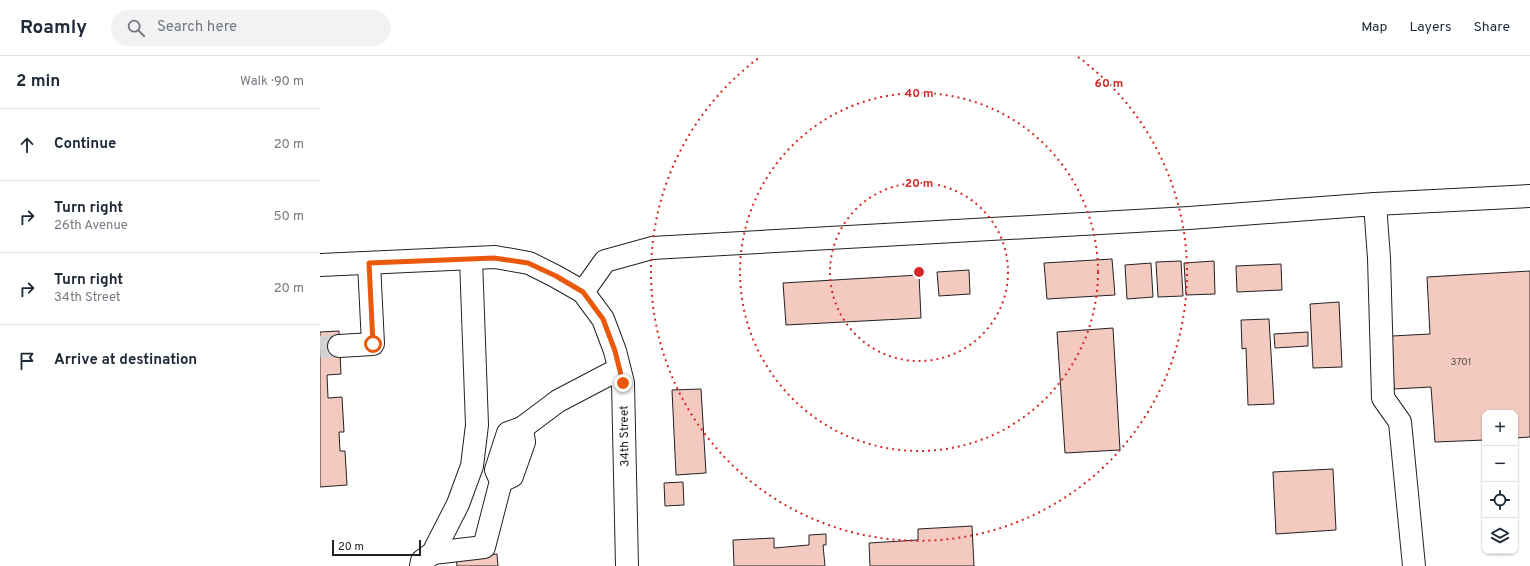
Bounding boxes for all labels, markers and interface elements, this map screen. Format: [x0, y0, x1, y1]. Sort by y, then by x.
search box [111, 10, 391, 46]
text: Roamly [20, 16, 87, 40]
icon: search [125, 17, 147, 39]
text: Search here [157, 18, 237, 37]
text: Map [1361, 19, 1387, 36]
text: Layers [1409, 19, 1451, 36]
text: Share [1473, 19, 1510, 36]
text: 2 min [16, 71, 60, 93]
text: Walk · 90 m [240, 74, 304, 90]
text: 60 m [1095, 76, 1123, 92]
text: 40 m [904, 86, 934, 102]
icon: ahead [16, 134, 38, 156]
text: Continue [54, 135, 116, 154]
text: 20 m [274, 137, 304, 153]
text: 20 m [905, 176, 933, 192]
text: Turn right [54, 199, 123, 218]
icon: right [16, 206, 38, 228]
text: 50 m [274, 209, 304, 225]
text: 26th Avenue [54, 218, 128, 234]
centre of rings [912, 265, 926, 279]
text: Turn right [54, 271, 123, 290]
icon: right [16, 278, 38, 300]
text: 20 m [274, 281, 304, 297]
text: 34th Street [54, 290, 121, 306]
route start [364, 335, 382, 353]
icon: arrive [16, 350, 38, 372]
text: Arrive at destination [54, 351, 197, 370]
house number: 3701 [1451, 356, 1472, 369]
route end [614, 374, 632, 392]
street label: 34th Street [616, 405, 634, 467]
map controls [1482, 410, 1518, 554]
button: + [1482, 410, 1518, 446]
button: − [1482, 446, 1518, 482]
button: locate [1482, 482, 1518, 518]
button: layers [1482, 518, 1518, 554]
scale bar [332, 538, 421, 557]
text: 20 m [338, 540, 364, 554]

